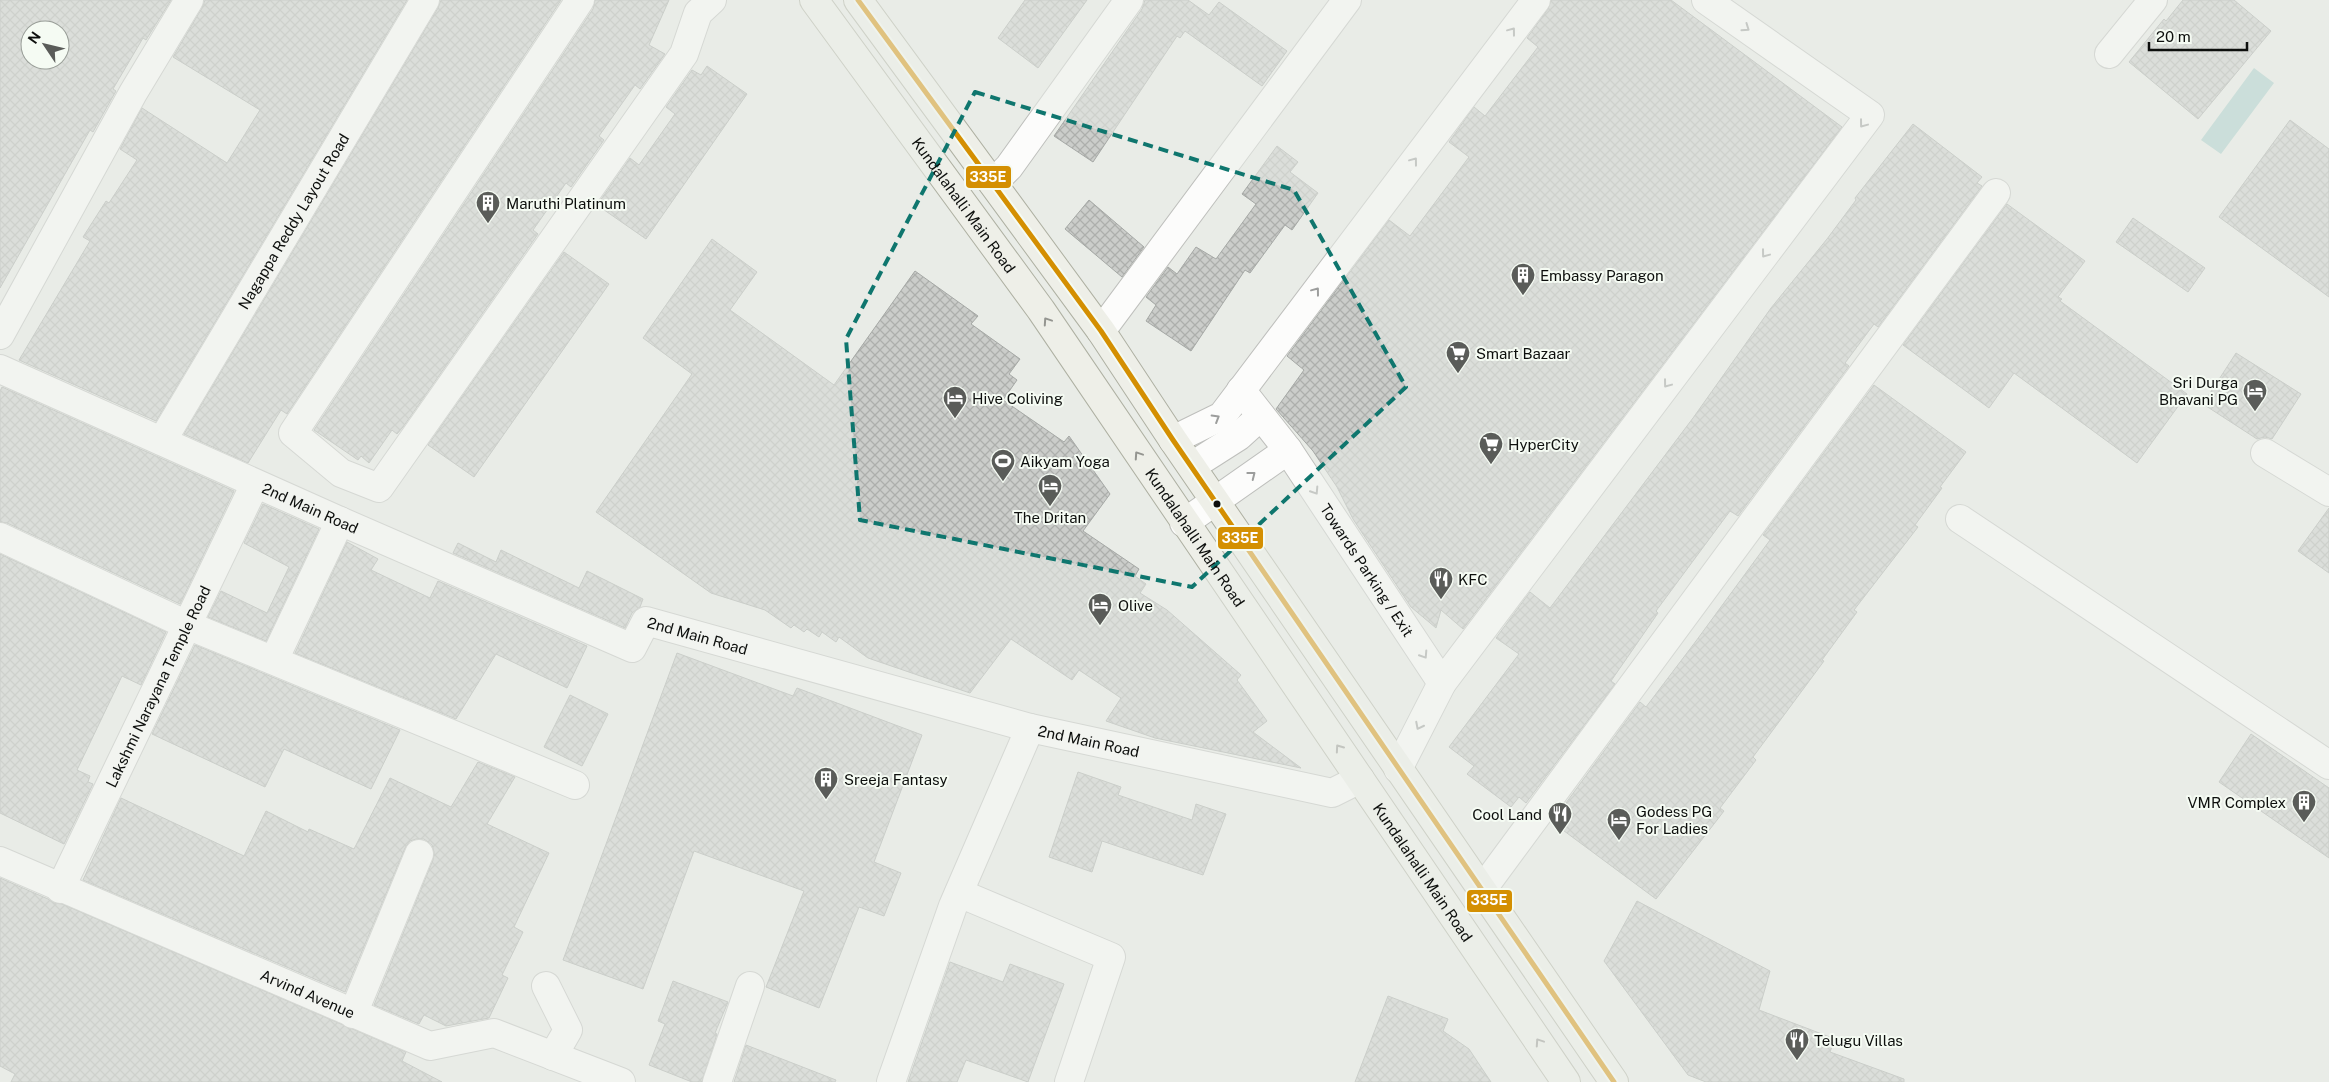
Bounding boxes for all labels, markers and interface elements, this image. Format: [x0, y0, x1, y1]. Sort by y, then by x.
north arrow [20, 20, 70, 70]
scale bar [2149, 20, 2246, 52]
one-way arrow [1740, 22, 1750, 31]
one-way arrow [1506, 27, 1515, 37]
text: N [25, 28, 44, 47]
text: 20 m [2156, 28, 2191, 45]
one-way arrow [1860, 118, 1869, 128]
street label: Nagappa Reddy Layout Road [234, 130, 352, 312]
street label: Kundalahalli Main Road [909, 134, 1019, 276]
one-way arrow [1408, 157, 1417, 167]
line badge: 335E [965, 165, 1012, 189]
text: 335E [970, 169, 1007, 185]
building icon: Maruthi Platinum [475, 190, 501, 224]
place label: Maruthi Platinum [506, 195, 626, 212]
one-way arrow [1762, 248, 1771, 258]
building icon: Embassy Paragon [1510, 262, 1536, 296]
place label: Embassy Paragon [1540, 267, 1664, 284]
one-way arrow [1310, 287, 1319, 297]
one-way arrow [1044, 317, 1053, 326]
supermarket icon: Smart Bazaar [1445, 340, 1471, 374]
place label: Smart Bazaar [1476, 345, 1571, 362]
place label: Sri Durga Bhavani PG [2159, 374, 2238, 408]
one-way arrow [1665, 378, 1673, 387]
hotel icon: Sri Durga Bhavani PG [2242, 378, 2268, 412]
hotel icon: Hive Coliving [942, 385, 968, 419]
place label: Hive Coliving [972, 390, 1063, 407]
one-way arrow [1211, 414, 1220, 424]
supermarket icon: HyperCity [1478, 431, 1504, 465]
place label: HyperCity [1508, 436, 1579, 453]
sports icon: Aikyam Yoga [990, 448, 1016, 482]
one-way arrow [1135, 451, 1145, 460]
place label: Aikyam Yoga [1020, 453, 1110, 470]
street label: Kundalahalli Main Road [1142, 465, 1249, 610]
one-way arrow [1246, 472, 1256, 481]
hotel icon: The Dritan [1037, 473, 1063, 507]
street label: 2nd Main Road [260, 479, 361, 536]
one-way arrow [1308, 485, 1318, 494]
unlabelled marker [1212, 499, 1222, 509]
street label: Towards Parking / Exit [1317, 500, 1417, 640]
place label: The Dritan [1014, 509, 1086, 526]
line badge: 335E [1217, 526, 1264, 550]
text: 335E [1222, 530, 1259, 546]
restaurant icon: KFC [1428, 566, 1454, 600]
place label: KFC [1458, 571, 1487, 588]
street label: Lakshmi Narayana Temple Road [102, 583, 213, 790]
hotel icon: Olive [1087, 592, 1113, 626]
place label: Olive [1118, 597, 1153, 614]
street label: 2nd Main Road [646, 613, 750, 657]
one-way arrow [1417, 650, 1427, 659]
street label: 2nd Main Road [1036, 721, 1141, 760]
one-way arrow [1416, 721, 1426, 730]
one-way arrow [1336, 744, 1345, 754]
building icon: Sreeja Fantasy [813, 766, 839, 800]
place label: Sreeja Fantasy [844, 771, 948, 788]
building icon: VMR Complex [2291, 789, 2317, 823]
place label: VMR Complex [2188, 794, 2286, 811]
street label: Kundalahalli Main Road [1370, 800, 1476, 945]
restaurant icon: Cool Land [1547, 801, 1573, 835]
place label: Godess PG For Ladies [1636, 803, 1712, 837]
place label: Cool Land [1472, 806, 1542, 823]
hotel icon: Godess PG For Ladies [1606, 807, 1632, 841]
line badge: 335E [1466, 889, 1513, 913]
text: 335E [1471, 892, 1508, 908]
street label: Arvind Avenue [258, 966, 357, 1021]
restaurant icon: Telugu Villas [1784, 1027, 1810, 1061]
place label: Telugu Villas [1814, 1032, 1903, 1049]
one-way arrow [1535, 1038, 1545, 1047]

